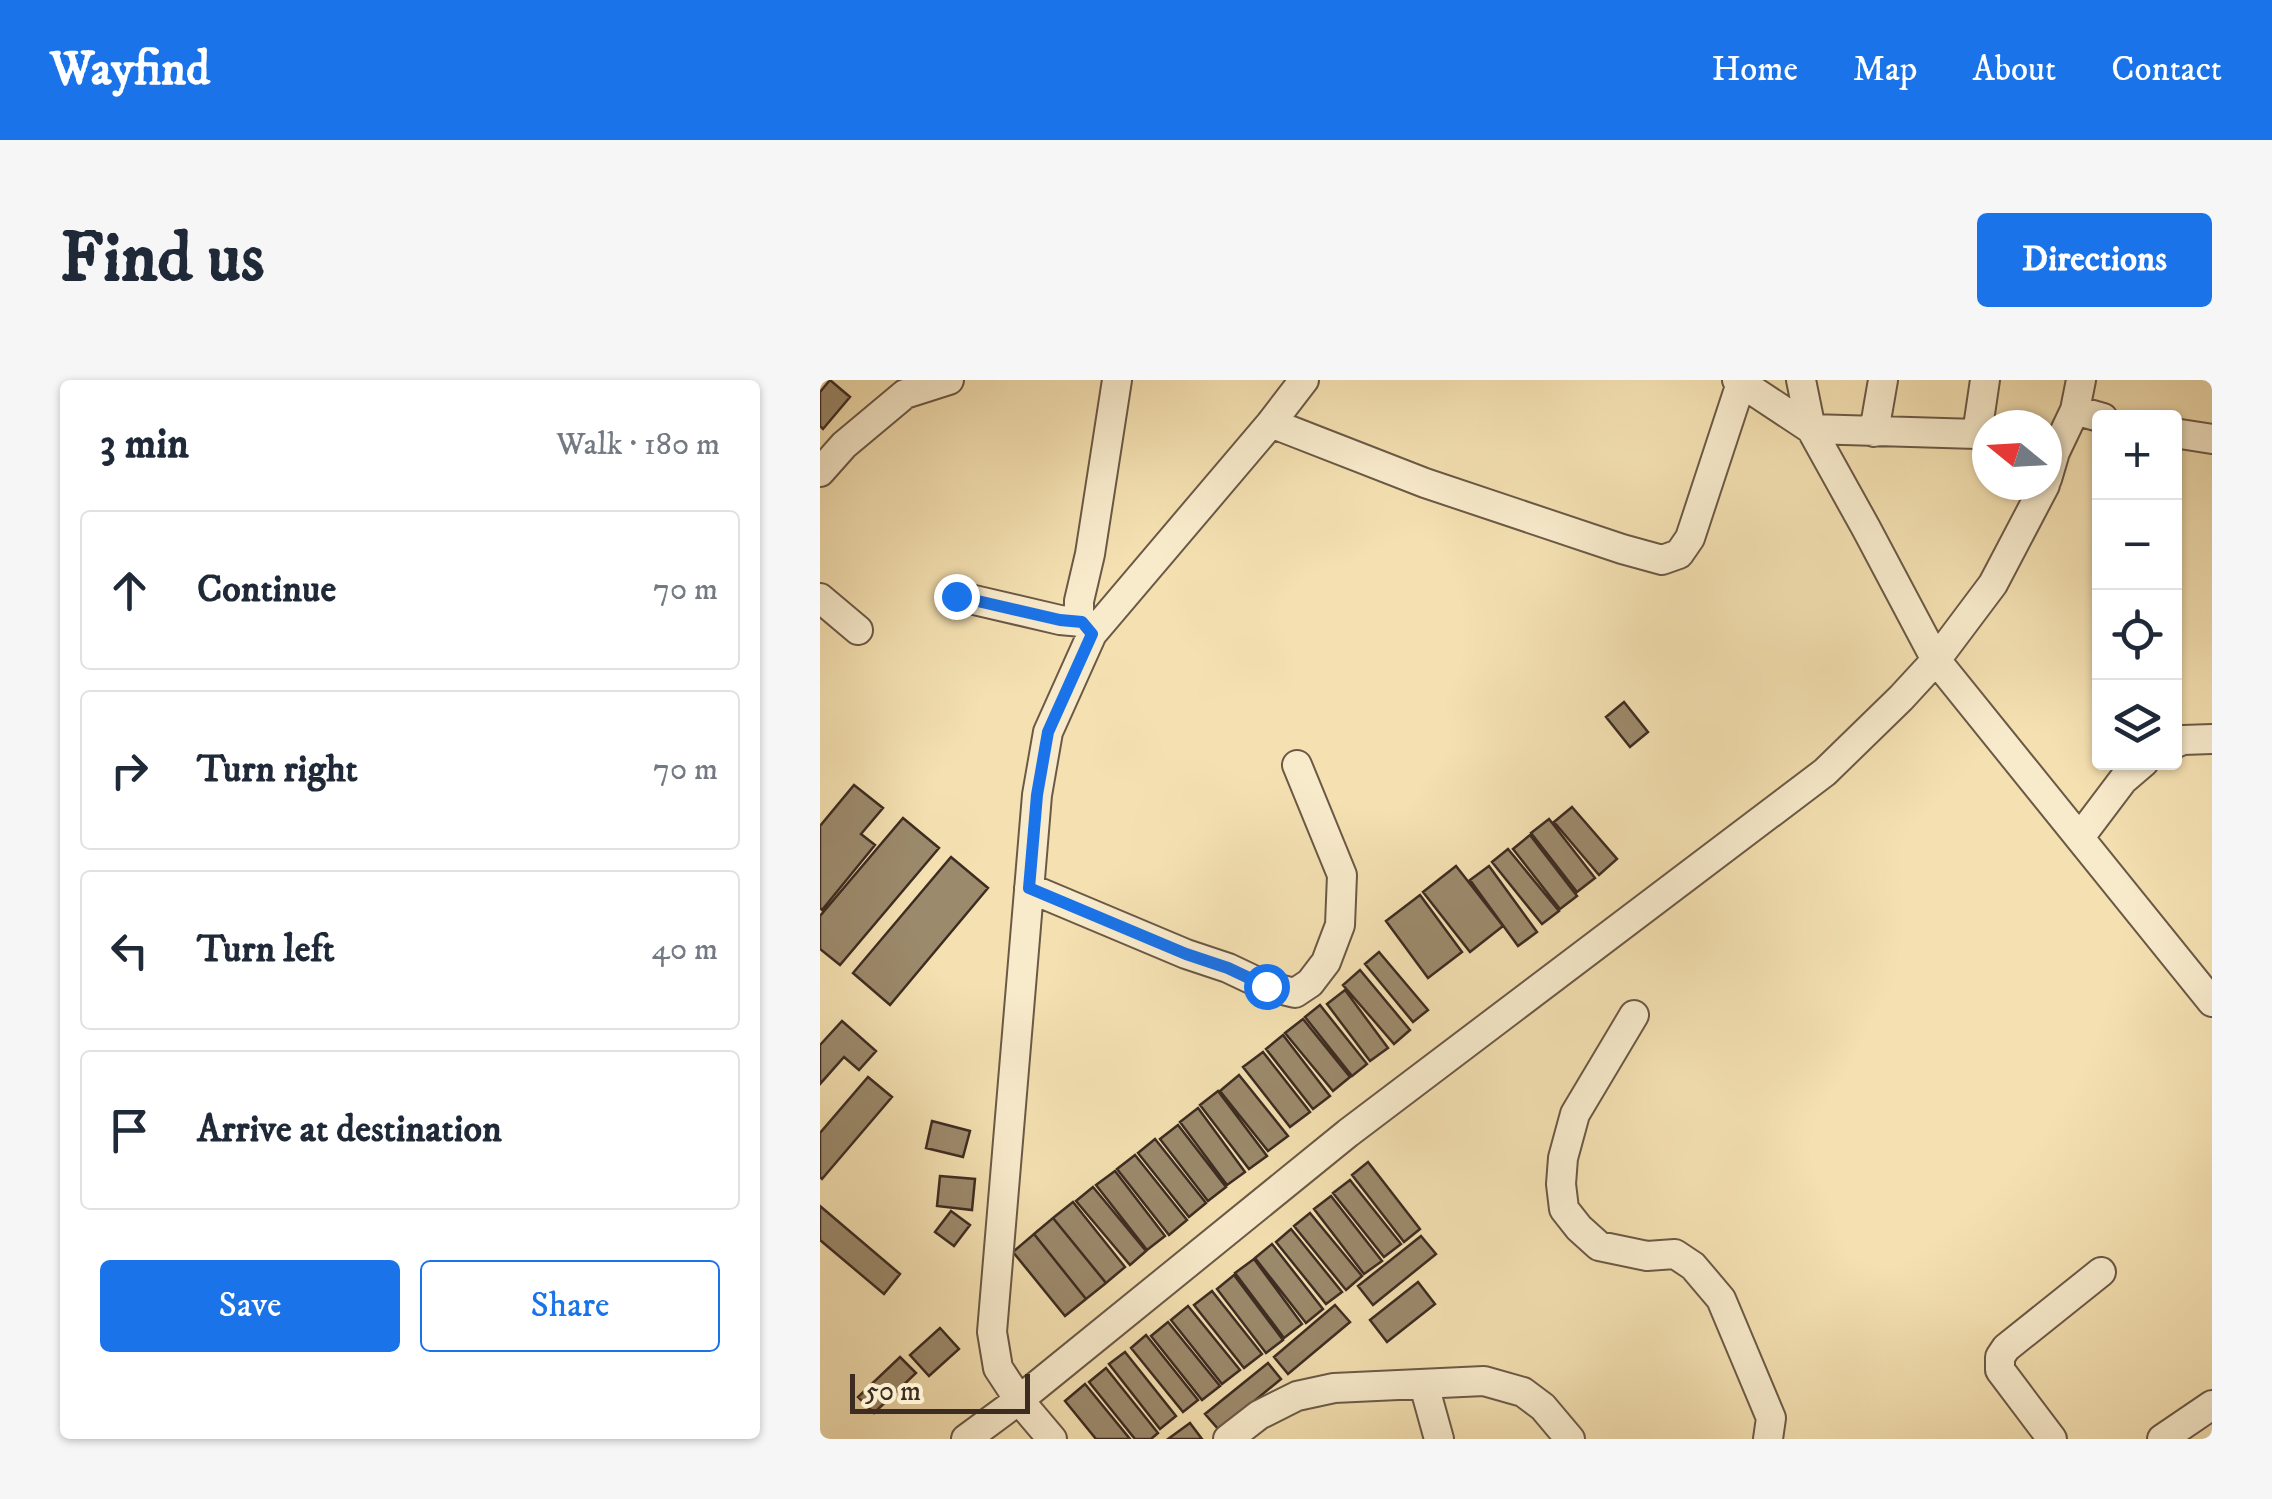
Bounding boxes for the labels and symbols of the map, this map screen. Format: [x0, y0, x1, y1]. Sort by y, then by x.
north arrow [1972, 410, 2062, 500]
route end [934, 574, 980, 620]
route start [1244, 964, 1290, 1010]
scale bar [850, 1369, 1030, 1414]

